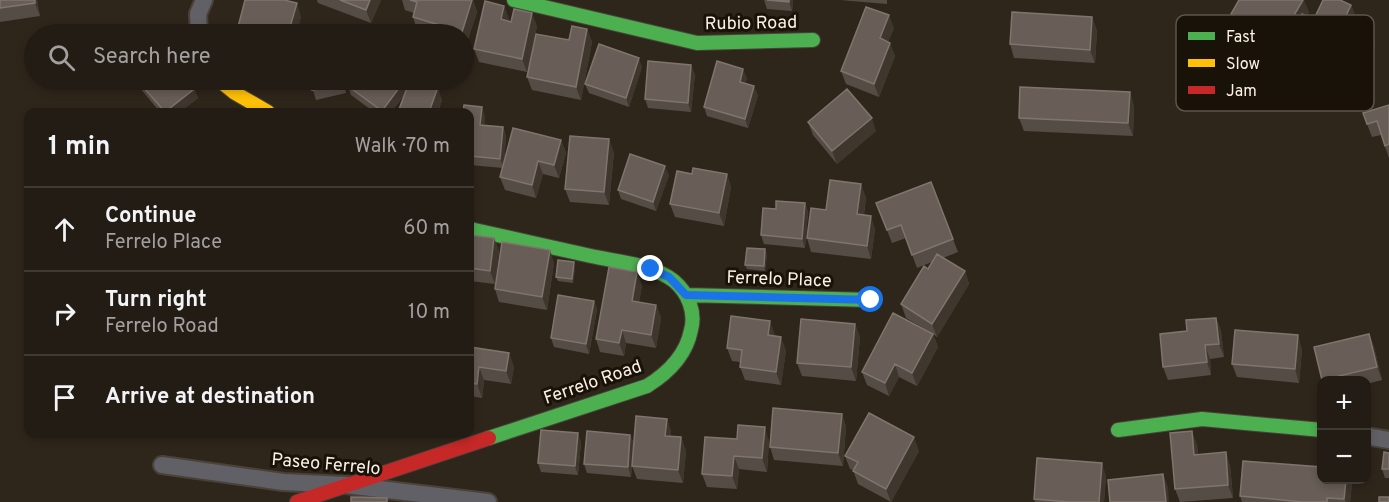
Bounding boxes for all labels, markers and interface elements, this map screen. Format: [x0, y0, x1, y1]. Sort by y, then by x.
street label: Rubio Road [705, 12, 797, 36]
legend [1176, 15, 1374, 111]
search box [24, 24, 474, 90]
text: Fast [1226, 28, 1256, 48]
icon: search [45, 41, 78, 74]
text: Search here [93, 44, 211, 71]
text: Slow [1226, 55, 1260, 75]
text: Jam [1226, 82, 1257, 102]
text: 1 min [48, 131, 110, 164]
text: Walk · 70 m [354, 134, 450, 160]
text: Continue [105, 203, 196, 230]
icon: ahead [48, 213, 81, 246]
text: 60 m [404, 216, 450, 242]
text: Ferrelo Place [105, 230, 222, 256]
route end [637, 255, 663, 281]
street label: Ferrelo Place [726, 267, 832, 293]
route start [857, 286, 883, 312]
text: Turn right [105, 287, 207, 314]
icon: right [48, 297, 81, 330]
text: 10 m [408, 300, 450, 326]
text: Ferrelo Road [105, 314, 219, 340]
street label: Ferrelo Road [541, 355, 645, 411]
map controls [1317, 376, 1371, 484]
button: + [1317, 376, 1371, 430]
icon: arrive [48, 381, 81, 414]
text: Arrive at destination [105, 384, 315, 411]
button: − [1317, 430, 1371, 484]
street label: Paseo Ferrelo [270, 449, 382, 481]

